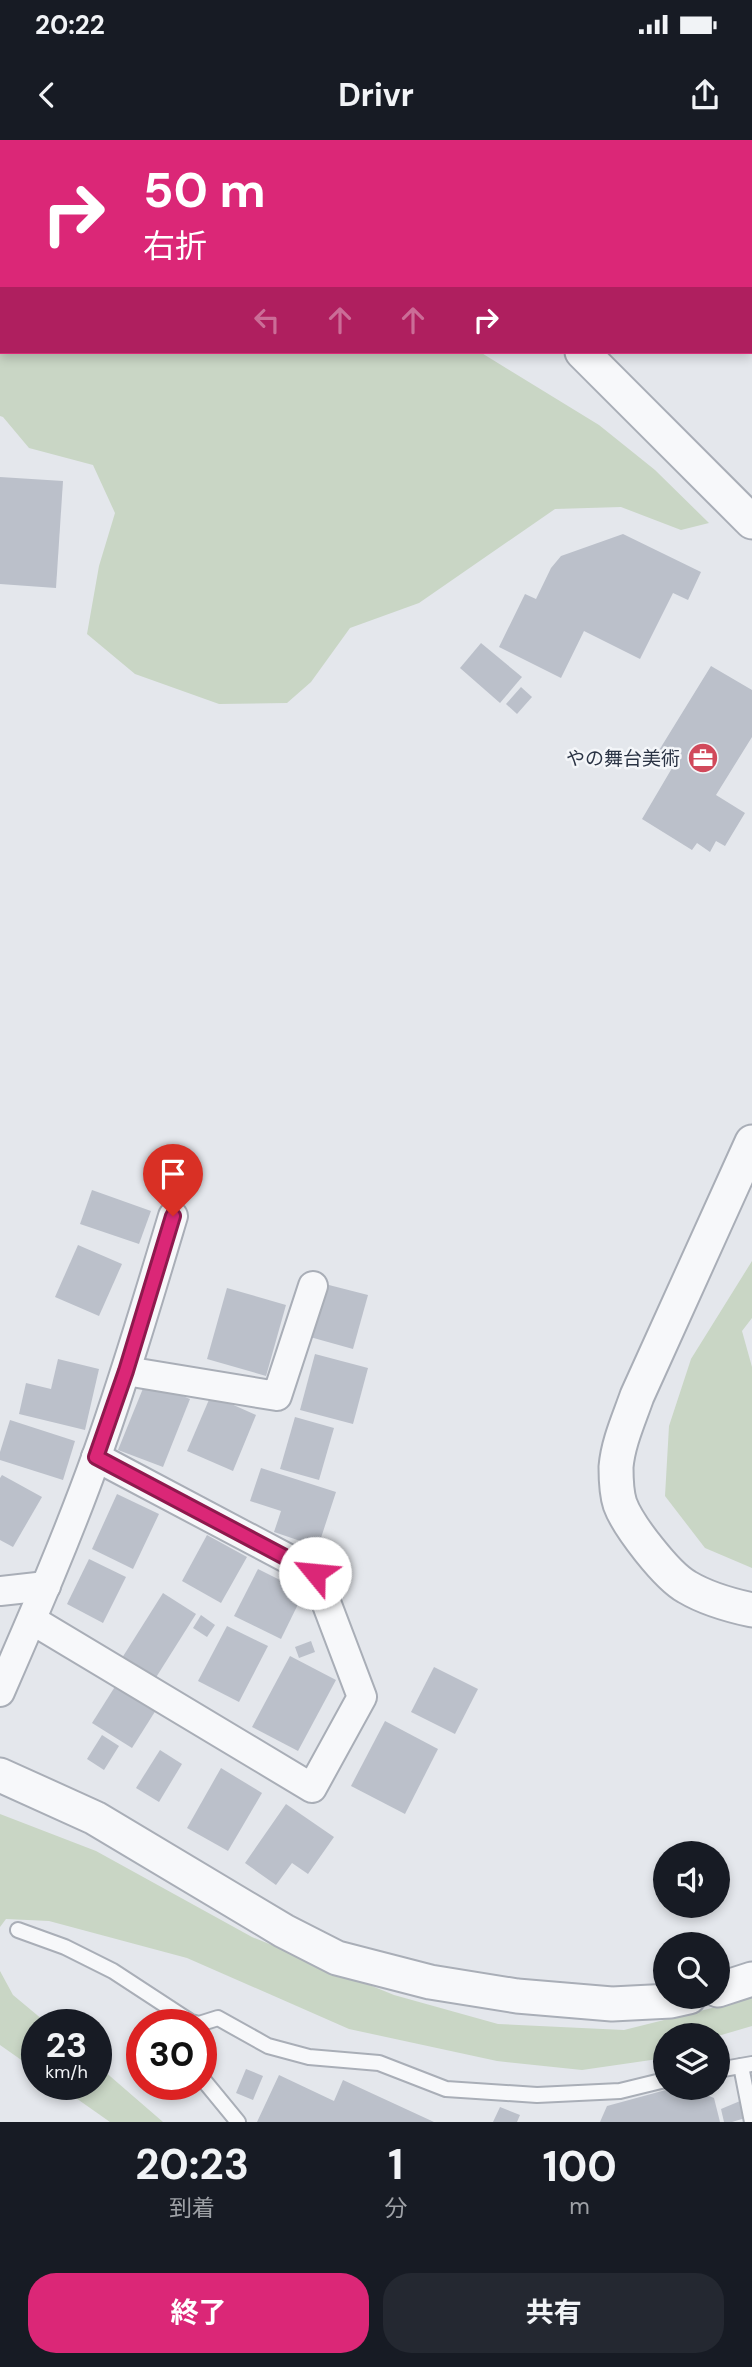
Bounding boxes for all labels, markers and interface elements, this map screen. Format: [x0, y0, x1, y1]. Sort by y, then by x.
text: 20:22 [35, 8, 105, 42]
text: Drivr [338, 74, 414, 116]
icon: back [28, 76, 66, 114]
icon: share [686, 76, 724, 114]
text: 50 m [143, 158, 266, 222]
icon: right [28, 168, 119, 259]
text: 右折 [143, 225, 207, 267]
icon: left [248, 301, 286, 339]
icon: ahead [321, 301, 359, 339]
icon: ahead [394, 301, 432, 339]
icon: right [467, 301, 505, 339]
office icon: やの舞台美術 [686, 741, 720, 775]
place label: やの舞台美術 [566, 746, 680, 771]
pin [143, 1144, 203, 1216]
icon: arrive [154, 1155, 192, 1193]
position arrow [278, 1536, 352, 1610]
map controls [653, 1841, 730, 2100]
button: sound [653, 1841, 730, 1918]
button: search [653, 1932, 730, 2009]
speed limit sign: 30 [126, 2009, 217, 2100]
text: 23 [46, 2022, 87, 2068]
button: layers [653, 2023, 730, 2100]
text: km/h [45, 2060, 88, 2084]
text: 20:23 [135, 2137, 249, 2192]
text: 1 [388, 2137, 403, 2192]
text: 100 [542, 2139, 617, 2194]
text: m [569, 2191, 590, 2221]
text: 到着 [169, 2193, 215, 2223]
text: 分 [384, 2193, 407, 2223]
button: 終了 [28, 2273, 369, 2353]
button: 共有 [383, 2273, 724, 2353]

